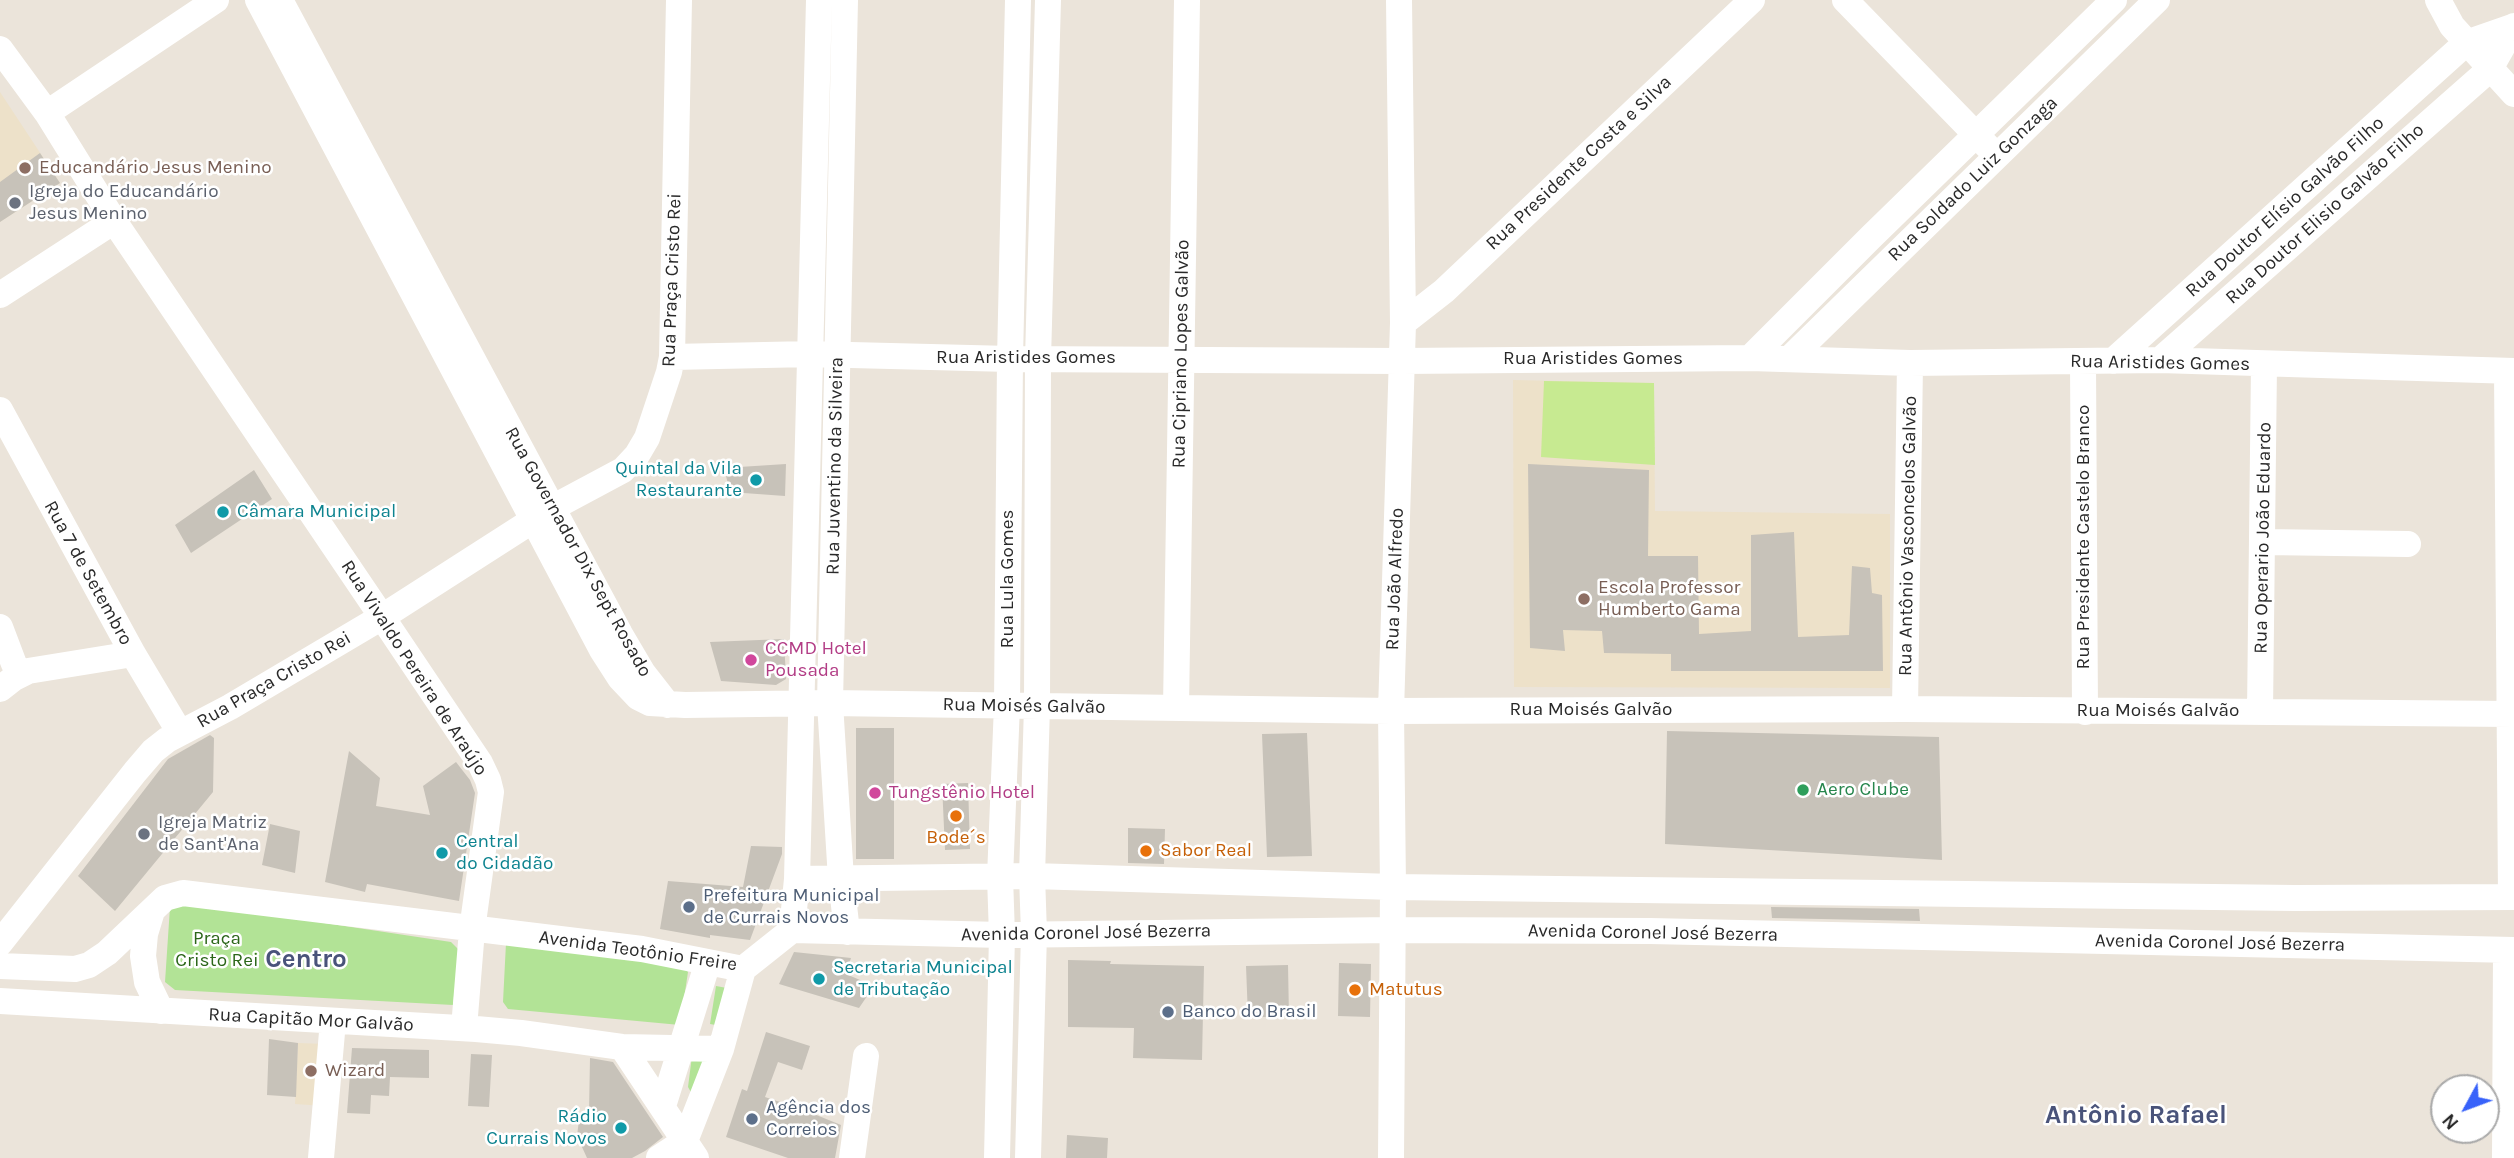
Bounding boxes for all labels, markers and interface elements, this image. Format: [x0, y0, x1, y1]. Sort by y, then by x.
street label: Rua Presidente Costa e Silva [1481, 71, 1677, 255]
street label: Rua Soldado Luiz Gonzaga [1883, 92, 2063, 266]
street label: Rua Doutor Elísio Galvão Filho [2181, 112, 2389, 302]
street label: Rua Doutor Elisio Galvão Filho [2221, 119, 2429, 309]
place label: Educandário Jesus Menino [39, 157, 272, 179]
marker: Educandário Jesus Menino [17, 160, 33, 176]
place label: Igreja do Educandário Jesus Menino [29, 181, 219, 225]
street label: Rua Praça Cristo Rei [658, 193, 686, 367]
marker: Igreja do Educandário Jesus Menino [7, 195, 23, 211]
street label: Rua Cipriano Lopes Galvão [1168, 239, 1194, 469]
street label: Rua Aristides Gomes [936, 347, 1116, 369]
street label: Rua Aristides Gomes [1503, 348, 1683, 370]
street label: Rua Aristides Gomes [2070, 350, 2250, 376]
street label: Rua Juventino da Silveira [822, 357, 848, 575]
street label: Rua Antônio Vasconcelos Galvão [1894, 396, 1922, 676]
street label: Rua Presidente Castelo Branco [2073, 405, 2095, 669]
street label: Rua Operario João Eduardo [2250, 422, 2276, 654]
street label: Rua Governador Dix Sept Rosado [500, 423, 656, 681]
place label: Quintal da Vila Restaurante [615, 458, 742, 502]
marker: Quintal da Vila Restaurante [748, 472, 764, 488]
street label: Rua 7 de Setembro [39, 497, 137, 649]
place label: Câmara Municipal [237, 501, 396, 523]
marker: Câmara Municipal [215, 504, 231, 520]
street label: Rua João Alfredo [1381, 507, 1409, 651]
street label: Rua Lula Gomes [997, 510, 1019, 648]
street label: Rua Vivaldo Pereira de Araújo [336, 556, 492, 780]
place label: Escola Professor Humberto Gama [1598, 577, 1741, 621]
marker: Escola Professor Humberto Gama [1576, 591, 1592, 607]
street label: Rua Praça Cristo Rei [193, 627, 355, 733]
place label: CCMD Hotel Pousada [765, 638, 867, 682]
marker: CCMD Hotel Pousada [743, 652, 759, 668]
street label: Rua Moisés Galvão [942, 693, 1106, 719]
street label: Rua Moisés Galvão [1510, 699, 1672, 721]
street label: Rua Moisés Galvão [2077, 700, 2239, 722]
place label: Aero Clube [1817, 779, 1909, 801]
place label: Tungstênio Hotel [889, 782, 1035, 804]
marker: Aero Clube [1795, 782, 1811, 798]
marker: Tungstênio Hotel [867, 785, 883, 801]
marker: Bode´s [948, 808, 964, 824]
place label: Igreja Matriz de Sant'Ana [158, 812, 267, 856]
marker: Igreja Matriz de Sant'Ana [136, 826, 152, 842]
place label: Bode´s [926, 827, 986, 849]
place label: Central do Cidadão [456, 831, 553, 875]
place label: Sabor Real [1160, 840, 1252, 862]
marker: Sabor Real [1138, 843, 1154, 859]
marker: Central do Cidadão [434, 845, 450, 861]
place label: Prefeitura Municipal de Currais Novos [703, 885, 880, 929]
marker: Prefeitura Municipal de Currais Novos [681, 899, 697, 915]
street label: Avenida Coronel José Bezerra [961, 919, 1211, 947]
street label: Avenida Coronel José Bezerra [1528, 919, 1778, 947]
street label: Avenida Teotônio Freire [537, 926, 739, 976]
park label: Praça Cristo Rei [175, 928, 259, 972]
street label: Avenida Coronel José Bezerra [2095, 929, 2345, 957]
district label: Centro [265, 944, 347, 976]
place label: Secretaria Municipal de Tributação [833, 957, 1013, 1001]
marker: Secretaria Municipal de Tributação [811, 971, 827, 987]
place label: Matutus [1369, 979, 1443, 1001]
marker: Matutus [1347, 982, 1363, 998]
place label: Banco do Brasil [1182, 1001, 1317, 1023]
street label: Rua Capitão Mor Galvão [208, 1003, 414, 1037]
marker: Banco do Brasil [1160, 1004, 1176, 1020]
place label: Wizard [325, 1060, 385, 1082]
marker: Wizard [303, 1063, 319, 1079]
north arrow [2430, 1074, 2500, 1144]
place label: Agência dos Correios [766, 1097, 871, 1141]
district label: Antônio Rafael [2045, 1100, 2227, 1132]
place label: Rádio Currais Novos [486, 1106, 607, 1150]
text: N [2438, 1109, 2463, 1134]
marker: Agência dos Correios [744, 1111, 760, 1127]
marker: Rádio Currais Novos [613, 1120, 629, 1136]

